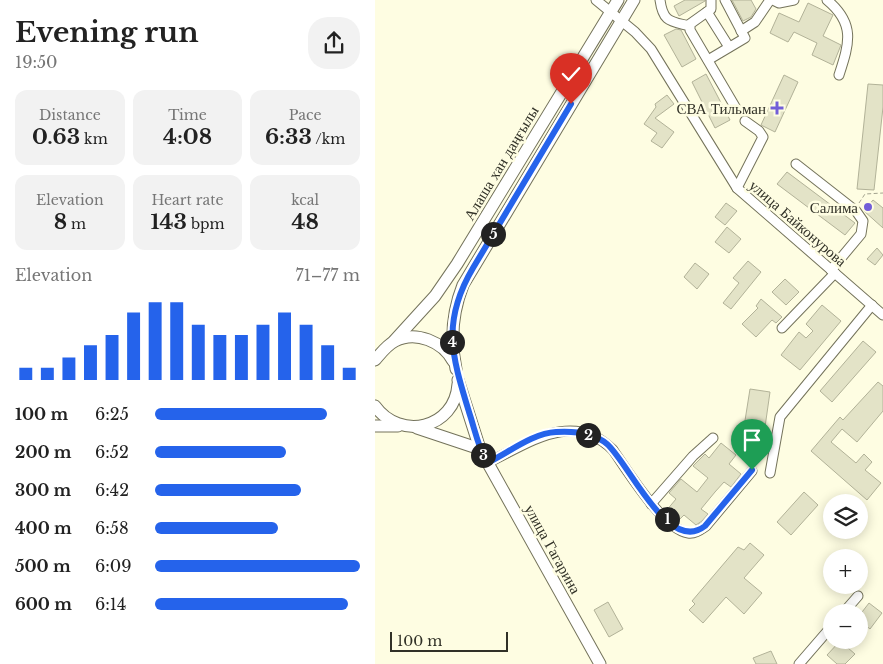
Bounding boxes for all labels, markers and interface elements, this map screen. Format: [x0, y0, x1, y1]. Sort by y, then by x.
text: Evening run [15, 15, 199, 50]
button: share [308, 17, 360, 69]
text: 19:50 [15, 52, 58, 72]
pin [550, 53, 592, 104]
icon: check [557, 60, 585, 88]
place label: СВА Тильман [677, 99, 766, 118]
marker: СВА Тильман [770, 101, 784, 115]
street label: Алаша хан даңғылы [459, 102, 543, 224]
text: Distance [39, 106, 101, 124]
text: Time [168, 106, 207, 124]
text: Pace [289, 106, 322, 124]
text: 0.63 [32, 124, 80, 150]
text: 4:08 [163, 124, 212, 150]
text: 6:33 [265, 124, 312, 150]
text: km [80, 130, 108, 148]
text: /km [312, 130, 345, 148]
street label: улица Байконурова [745, 176, 851, 271]
text: Elevation [36, 191, 104, 209]
text: Heart rate [151, 191, 224, 209]
text: kcal [291, 191, 319, 209]
place label: Салима [810, 198, 858, 217]
marker: Салима [862, 201, 874, 213]
text: 8 [54, 209, 67, 235]
text: 143 [150, 209, 187, 235]
text: 48 [292, 209, 319, 235]
text: m [67, 215, 86, 233]
text: bpm [187, 215, 225, 233]
pin: 5 [481, 222, 505, 246]
text: 5 [489, 225, 498, 243]
text: Elevation [15, 265, 92, 285]
text: 71–77 m [296, 265, 360, 285]
pin: 4 [439, 330, 465, 354]
text: 4 [448, 333, 457, 351]
text: 100 m [15, 404, 68, 424]
text: 6:25 [95, 404, 129, 424]
pin [731, 419, 773, 470]
pin: 2 [575, 422, 601, 448]
text: 2 [584, 426, 593, 444]
icon: arrive [738, 426, 766, 454]
text: 200 m [15, 442, 72, 462]
text: 6:52 [95, 442, 129, 462]
pin: 3 [471, 442, 495, 468]
text: 3 [479, 446, 488, 464]
text: 300 m [15, 480, 71, 500]
text: 6:42 [95, 480, 129, 500]
map controls [823, 494, 868, 649]
button: layers [823, 494, 868, 539]
street label: улица Гагарина [521, 501, 586, 597]
pin: 1 [655, 506, 679, 532]
text: 1 [664, 510, 671, 528]
text: 400 m [15, 518, 72, 538]
text: 6:58 [95, 518, 129, 538]
button: + [823, 549, 868, 594]
text: 500 m [15, 556, 71, 576]
text: 6:09 [95, 556, 132, 576]
text: 600 m [15, 594, 72, 614]
text: 6:14 [95, 594, 126, 614]
button: − [823, 604, 868, 649]
scale bar [390, 629, 507, 652]
text: 100 m [397, 632, 442, 650]

